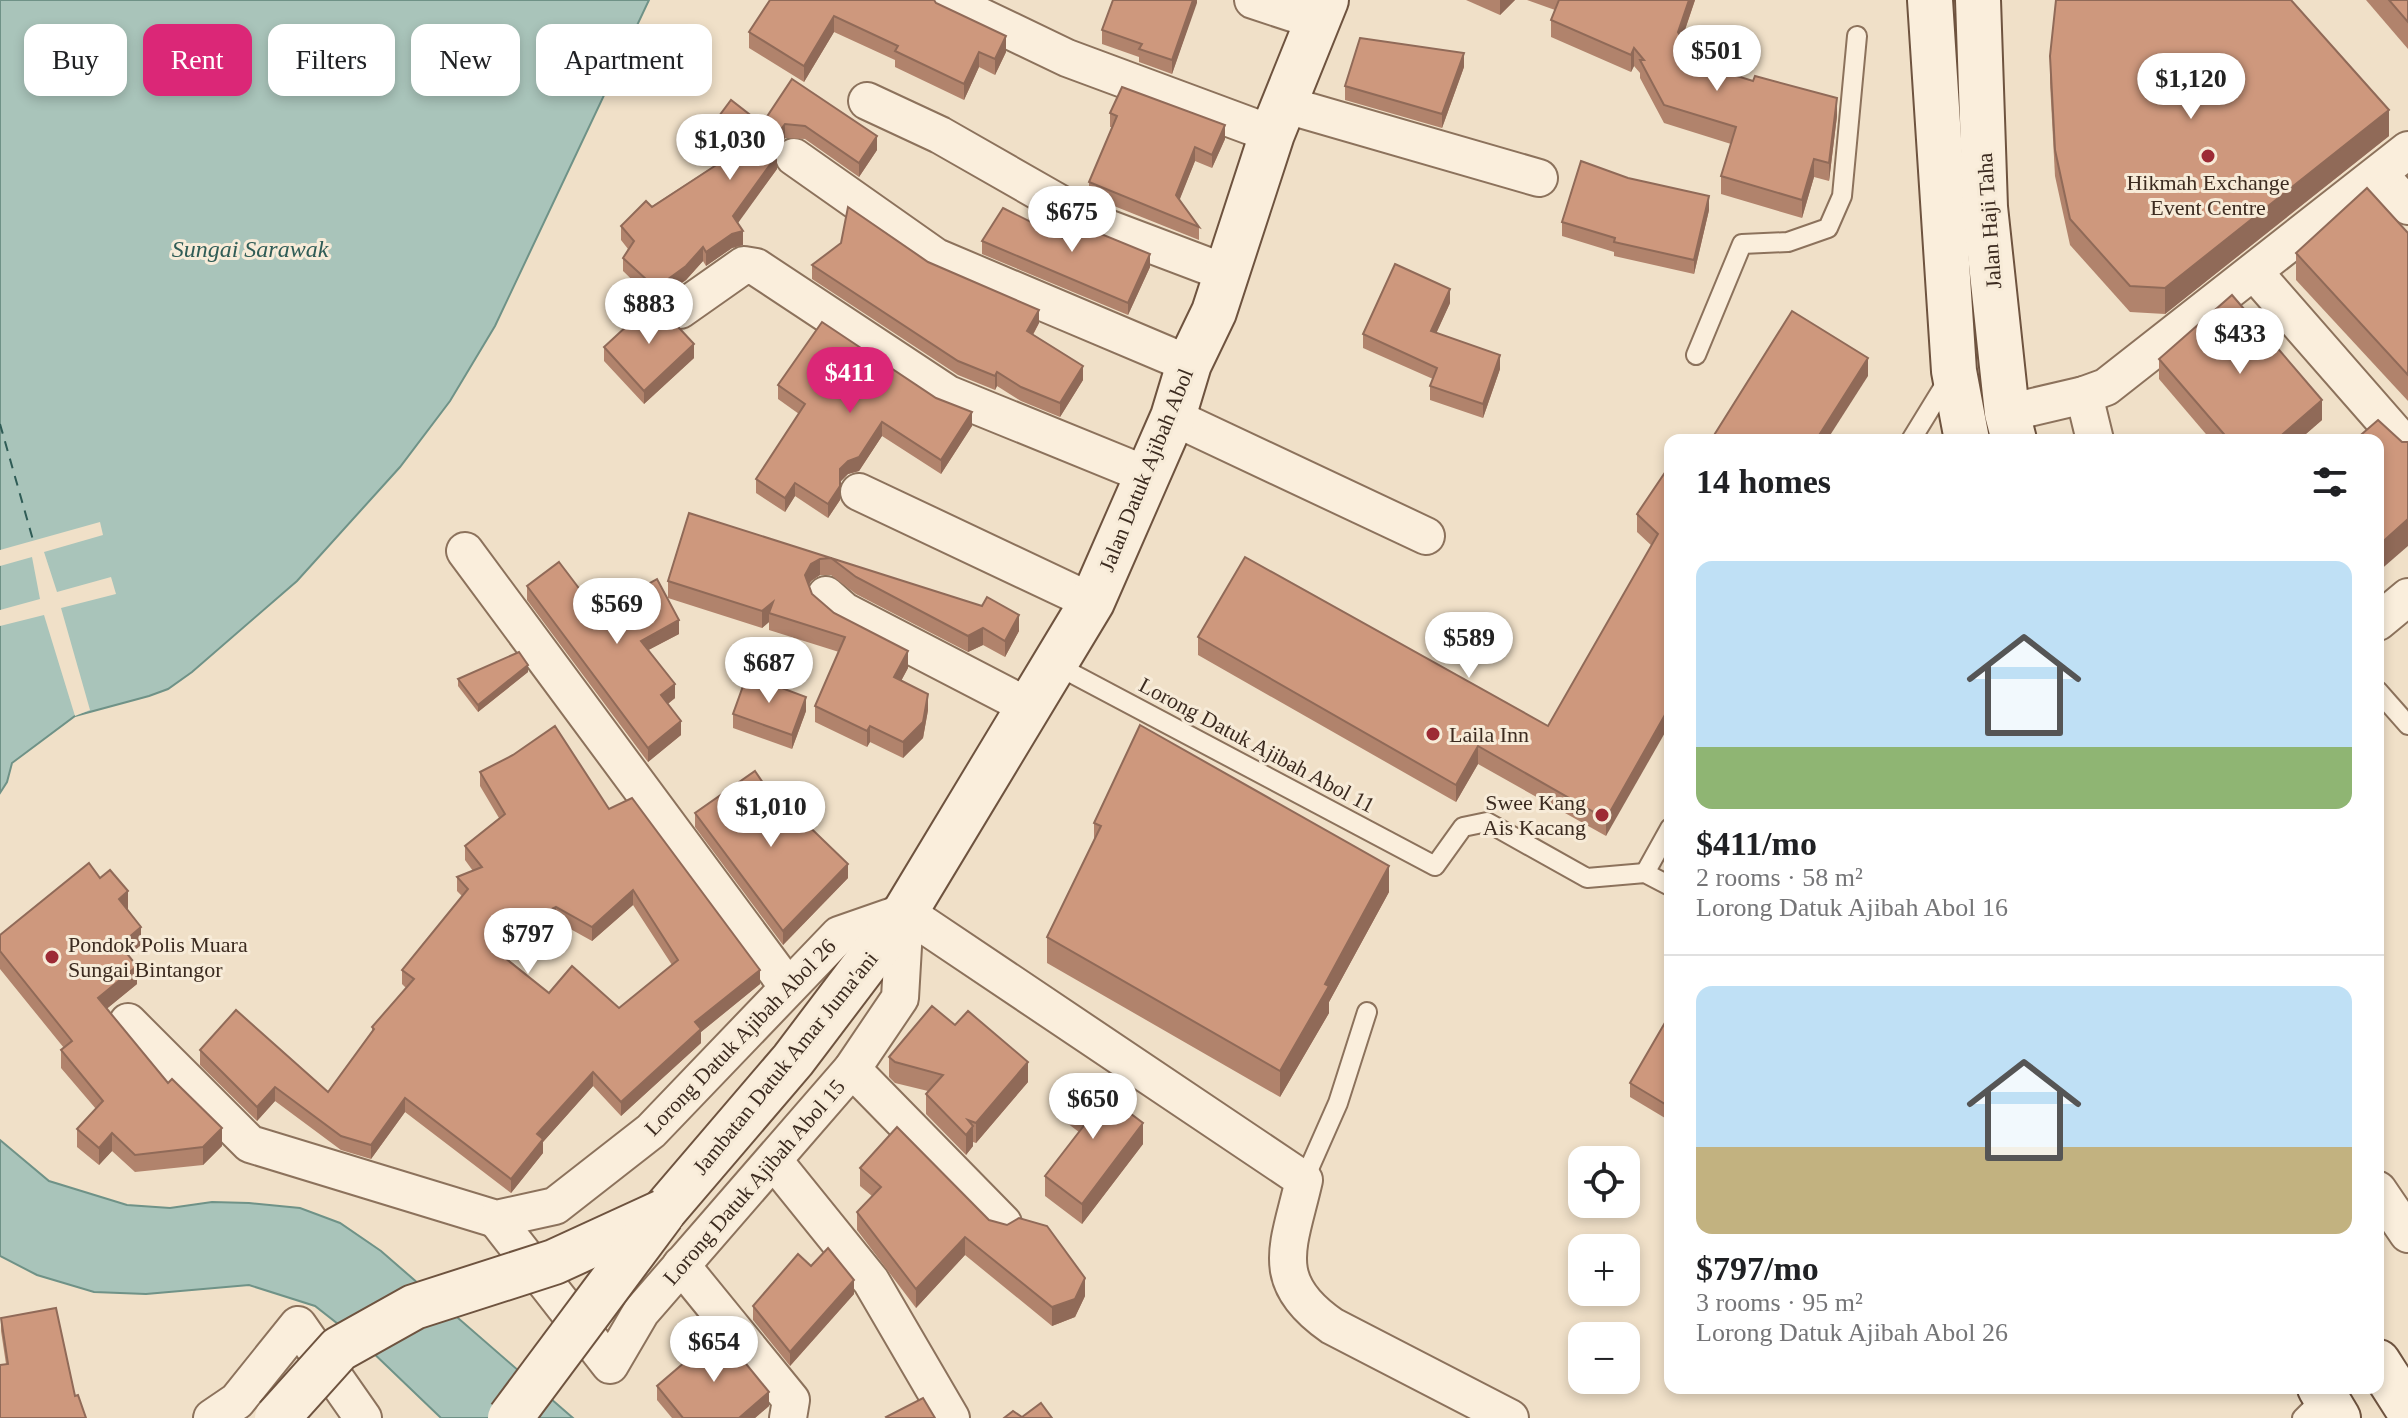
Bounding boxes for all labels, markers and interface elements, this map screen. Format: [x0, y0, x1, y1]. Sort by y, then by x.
chip: Buy [24, 24, 127, 96]
chip: Rent [143, 24, 252, 96]
chip: Filters [268, 24, 395, 96]
chip: New [411, 24, 520, 96]
chip: Apartment [536, 24, 712, 96]
pin: $501 [1670, 25, 1764, 93]
text: $501 [1691, 36, 1743, 65]
pin: $1,120 [2126, 53, 2256, 121]
text: $1,120 [2155, 64, 2227, 93]
pin: $1,030 [665, 114, 795, 182]
text: $1,030 [694, 125, 766, 154]
marker: Hikmah Exchange Event Centre [2199, 147, 2217, 165]
street label: Jalan Haji Taha [1972, 152, 2006, 290]
place label: Hikmah Exchange Event Centre [2126, 170, 2290, 220]
pin: $675 [1025, 186, 1119, 254]
text: $675 [1046, 197, 1098, 226]
water label: Sungai Sarawak [172, 236, 329, 262]
pin: $883 [602, 278, 696, 346]
text: $883 [623, 289, 675, 318]
pin: $433 [2193, 308, 2287, 376]
text: $433 [2214, 319, 2266, 348]
pin: $411 [803, 347, 897, 415]
text: $411 [825, 358, 875, 387]
street label: Jalan Datuk Ajibah Abol [1094, 365, 1198, 575]
icon: filters [2308, 460, 2352, 504]
text: 14 homes [1696, 463, 1831, 500]
pin: $569 [570, 578, 664, 646]
text: $569 [591, 589, 643, 618]
pin: $589 [1422, 612, 1516, 680]
icon: home [1952, 613, 2096, 757]
text: $589 [1443, 623, 1495, 652]
pin: $687 [722, 637, 816, 705]
text: $687 [743, 648, 795, 677]
street label: Lorong Datuk Ajibah Abol 11 [1135, 672, 1379, 818]
place label: Laila Inn [1449, 722, 1529, 747]
marker: Laila Inn [1424, 725, 1442, 743]
pin: $1,010 [706, 781, 836, 849]
place label: Swee Kang Ais Kacang [1483, 790, 1586, 840]
text: $1,010 [735, 792, 807, 821]
marker: Swee Kang Ais Kacang [1593, 806, 1611, 824]
text: $411/mo [1696, 825, 1817, 862]
text: 2 rooms · 58 m² [1696, 863, 1863, 892]
text: Lorong Datuk Ajibah Abol 16 [1696, 893, 2008, 922]
pin: $797 [481, 908, 575, 976]
text: $797 [502, 919, 554, 948]
place label: Pondok Polis Muara Sungai Bintangor [68, 932, 248, 982]
street label: Lorong Datuk Ajibah Abol 26 [639, 933, 841, 1141]
street label: Jambatan Datuk Amar Juma'ani [687, 947, 883, 1179]
marker: Pondok Polis Muara Sungai Bintangor [43, 948, 61, 966]
icon: home [1952, 1038, 2096, 1182]
pin: $650 [1046, 1073, 1140, 1141]
street label: Lorong Datuk Ajibah Abol 15 [658, 1074, 850, 1290]
text: $650 [1067, 1084, 1119, 1113]
map controls [1568, 1146, 1640, 1394]
button: locate [1568, 1146, 1640, 1218]
button: + [1568, 1234, 1640, 1306]
text: $797/mo [1696, 1250, 1819, 1287]
text: 3 rooms · 95 m² [1696, 1288, 1863, 1317]
pin: $654 [667, 1316, 761, 1384]
text: Lorong Datuk Ajibah Abol 26 [1696, 1318, 2008, 1347]
button: − [1568, 1322, 1640, 1394]
text: $654 [688, 1327, 740, 1356]

